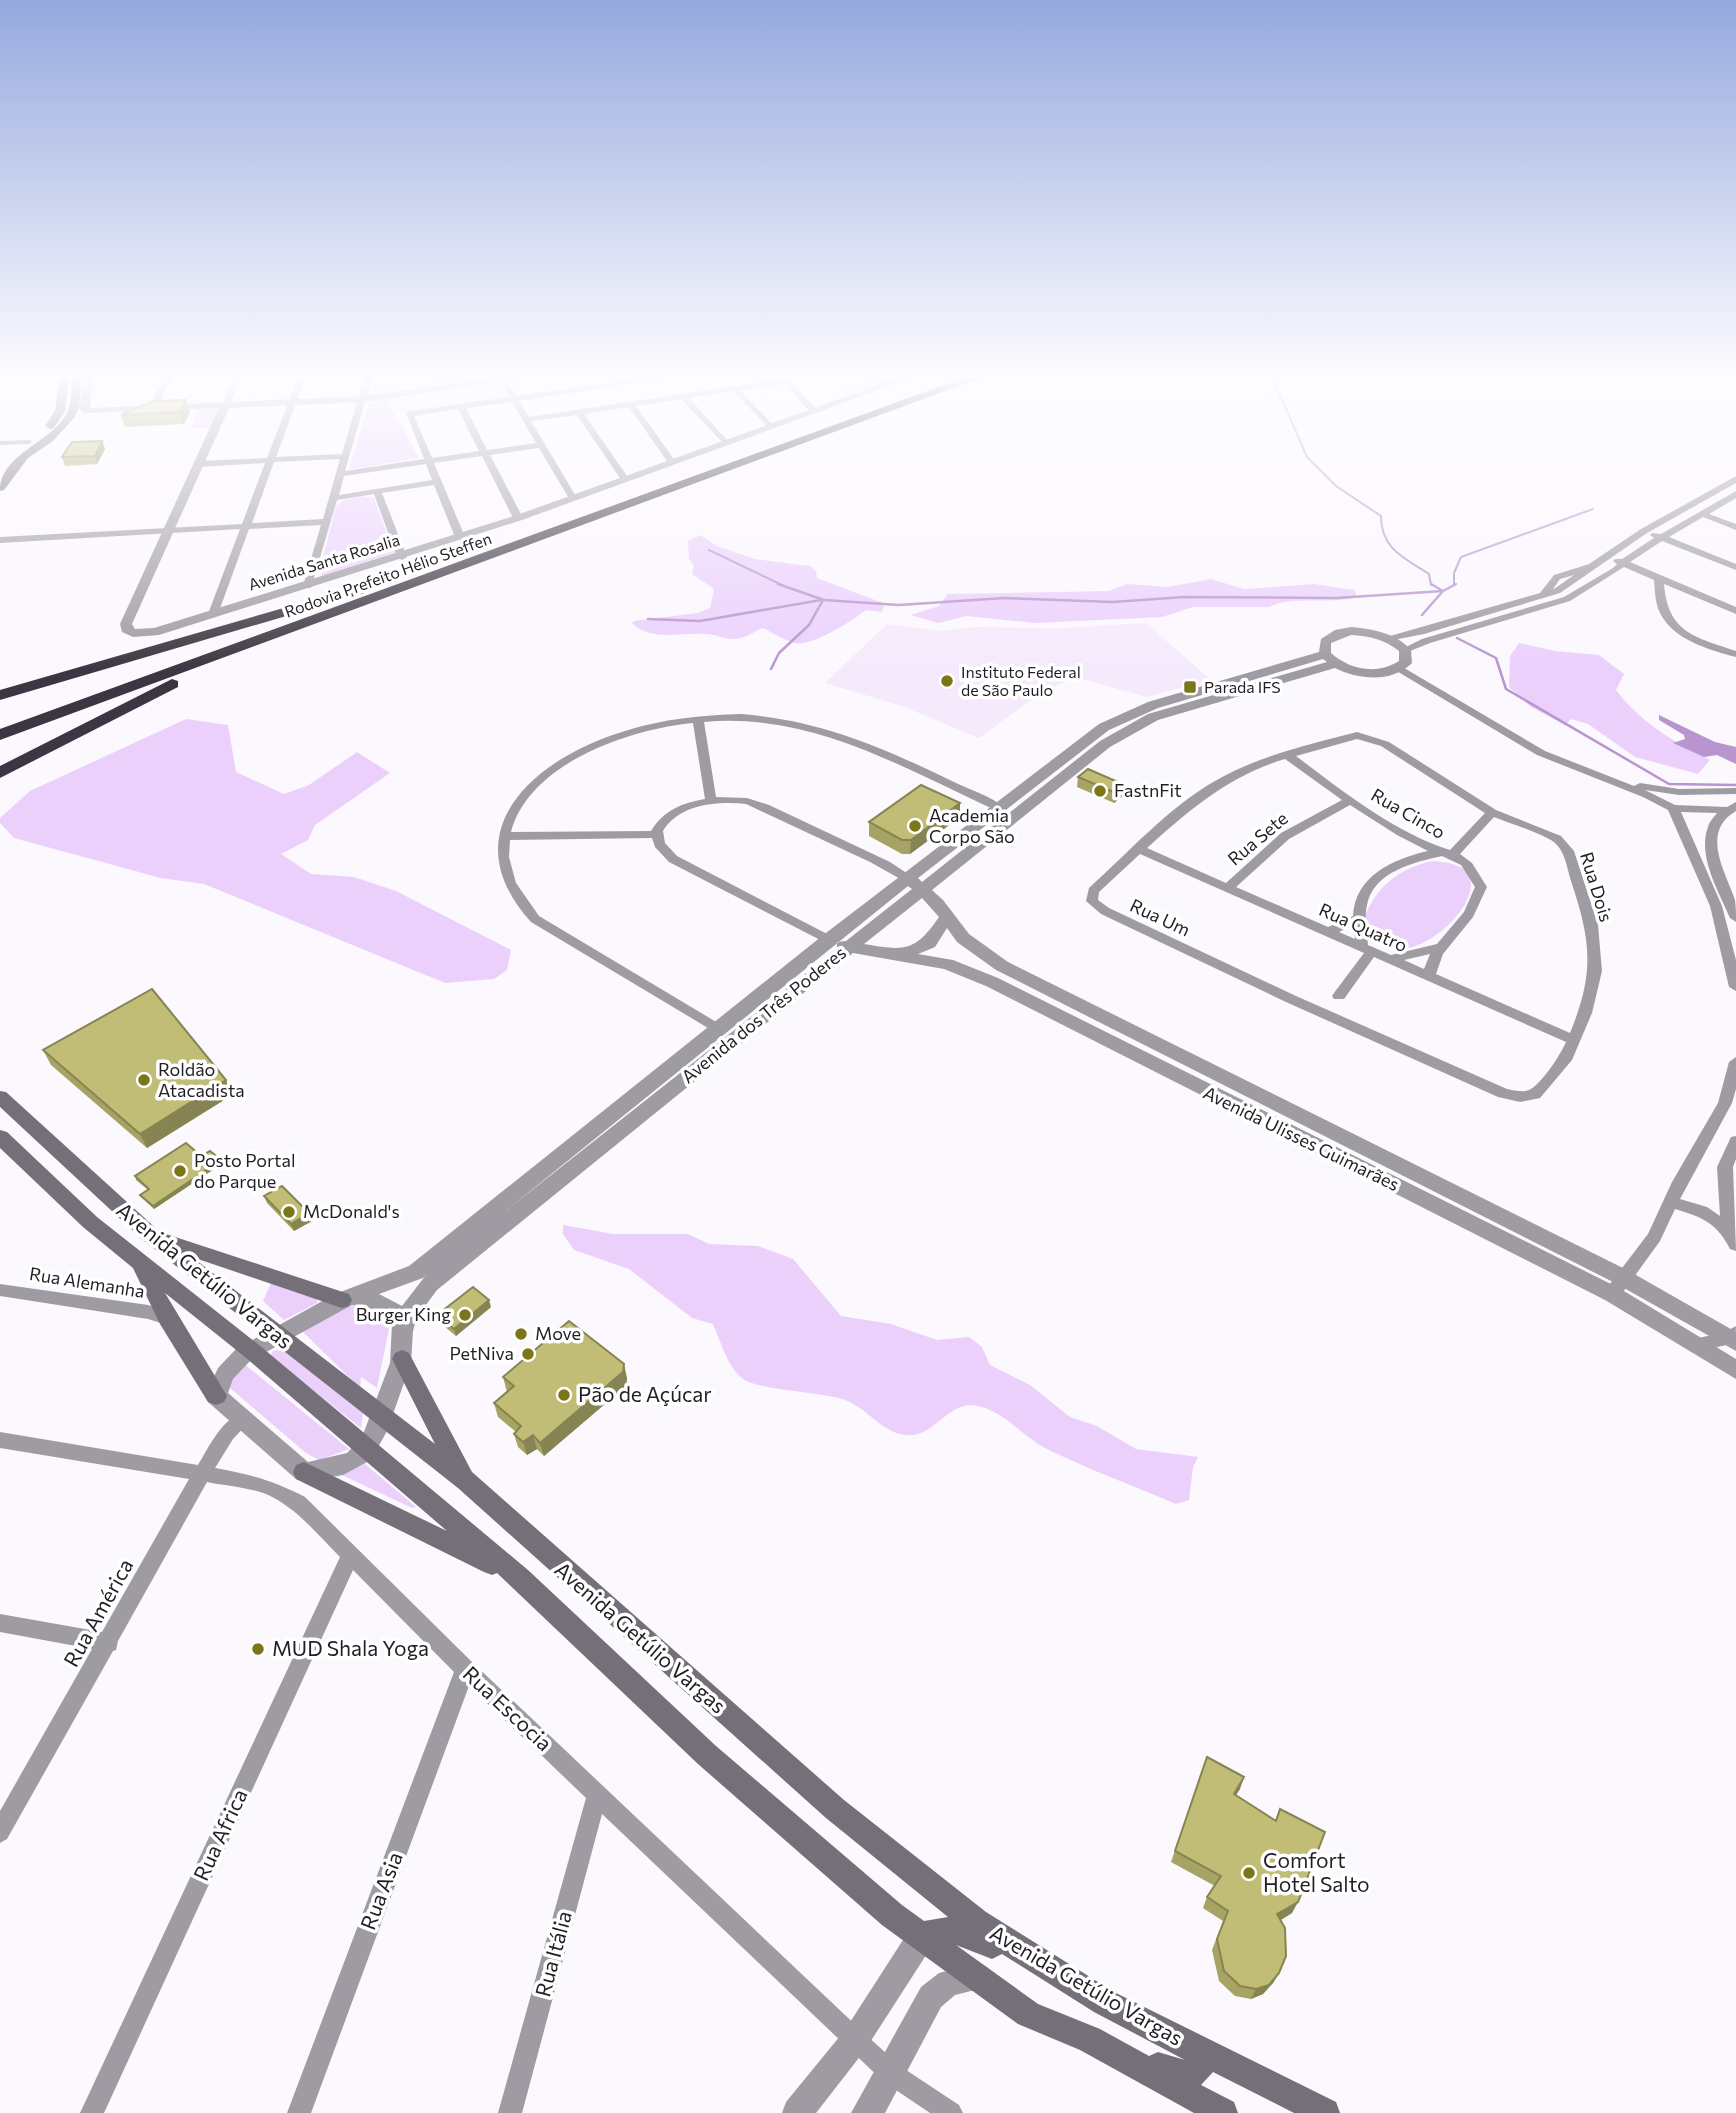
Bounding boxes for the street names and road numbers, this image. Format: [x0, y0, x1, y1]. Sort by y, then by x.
street label: Rodovia Prefeito Hélio Steffen [282, 528, 494, 621]
street label: Avenida Santa Rosalia [246, 529, 402, 594]
street label: Rua Cinco [1368, 783, 1449, 843]
street label: Rua Sete [1223, 807, 1292, 870]
street label: Rua Dois [1576, 849, 1618, 924]
street label: Rua Um [1127, 894, 1194, 941]
street label: Rua Quatro [1316, 898, 1411, 956]
street label: Avenida dos Três Poderes [677, 941, 850, 1087]
street label: Avenida Ulisses Guimarães [1200, 1081, 1403, 1195]
street label: Avenida Getúlio Vargas [112, 1196, 298, 1353]
street label: Rua Alemanha [28, 1262, 146, 1302]
street label: Rua América [58, 1554, 138, 1671]
street label: Avenida Getúlio Vargas [550, 1556, 732, 1718]
street label: Rua Escocia [458, 1660, 558, 1755]
street label: Rua Africa [188, 1785, 252, 1884]
street label: Rua Asia [354, 1848, 407, 1933]
street label: Rua Itália [529, 1908, 576, 1999]
street label: Avenida Getúlio Vargas [986, 1919, 1187, 2050]

